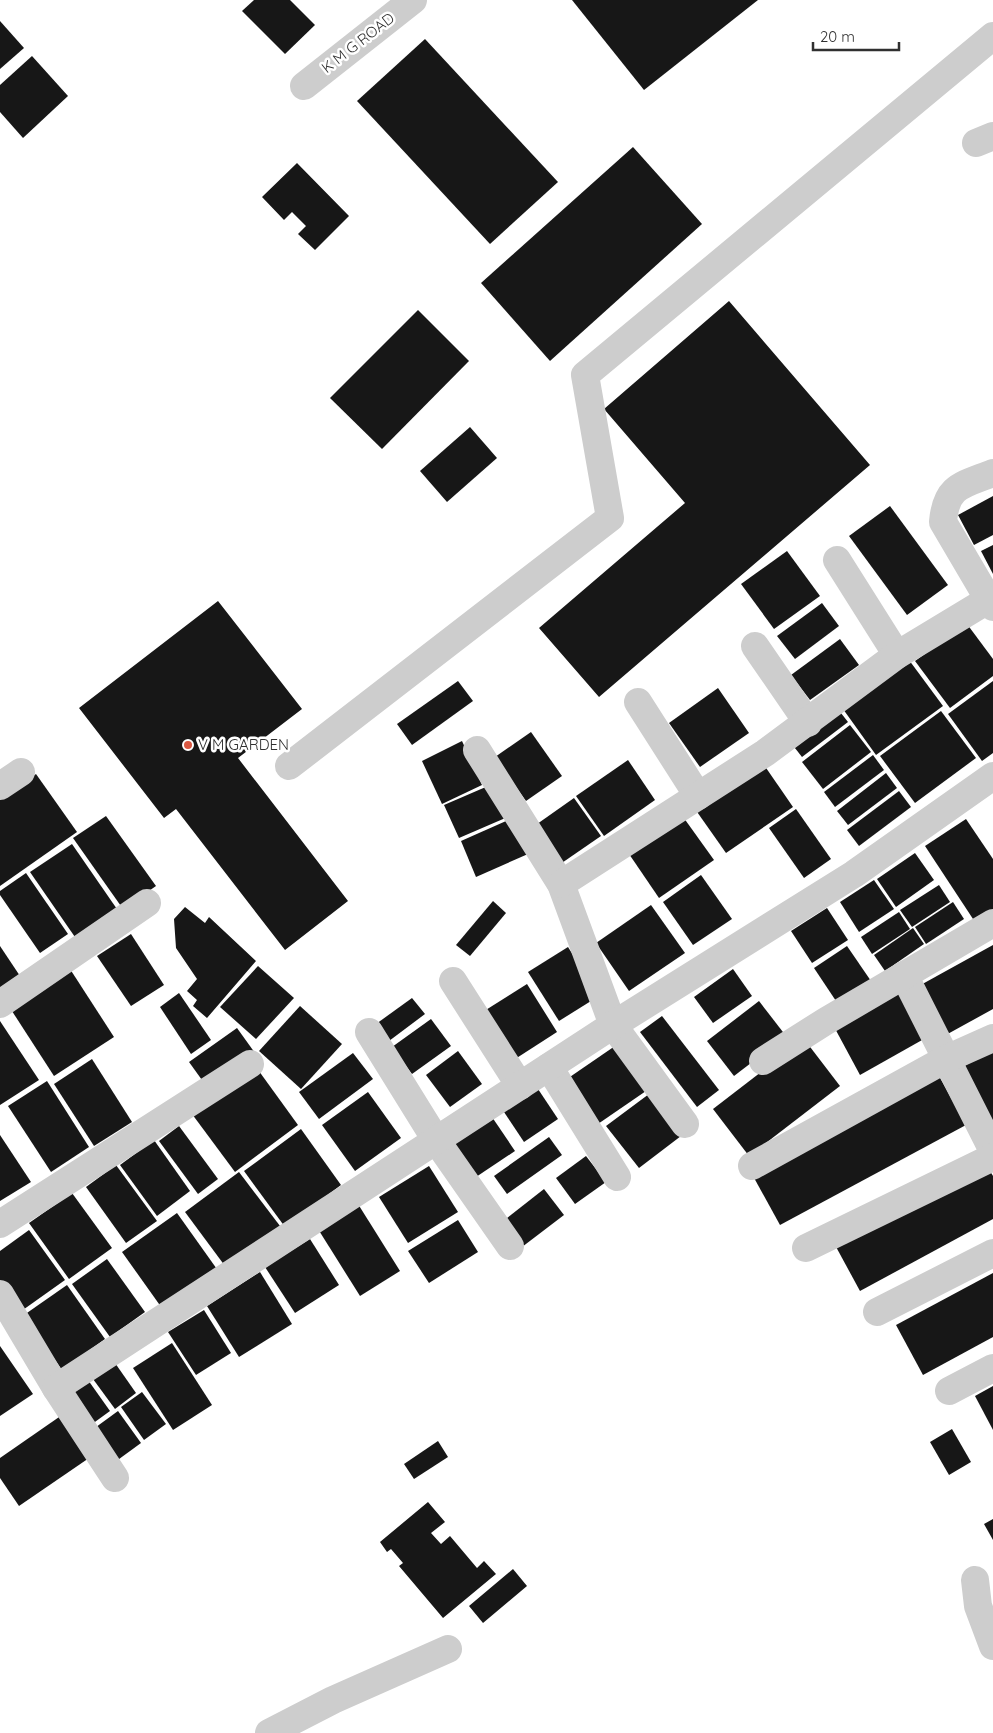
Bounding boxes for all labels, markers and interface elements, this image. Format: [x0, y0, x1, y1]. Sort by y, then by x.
street label: K M G ROAD [318, 8, 398, 77]
scale bar [813, 20, 899, 52]
text: 20 m [820, 27, 855, 46]
place label: V M GARDEN [198, 735, 289, 754]
marker: V M GARDEN [182, 739, 194, 751]

